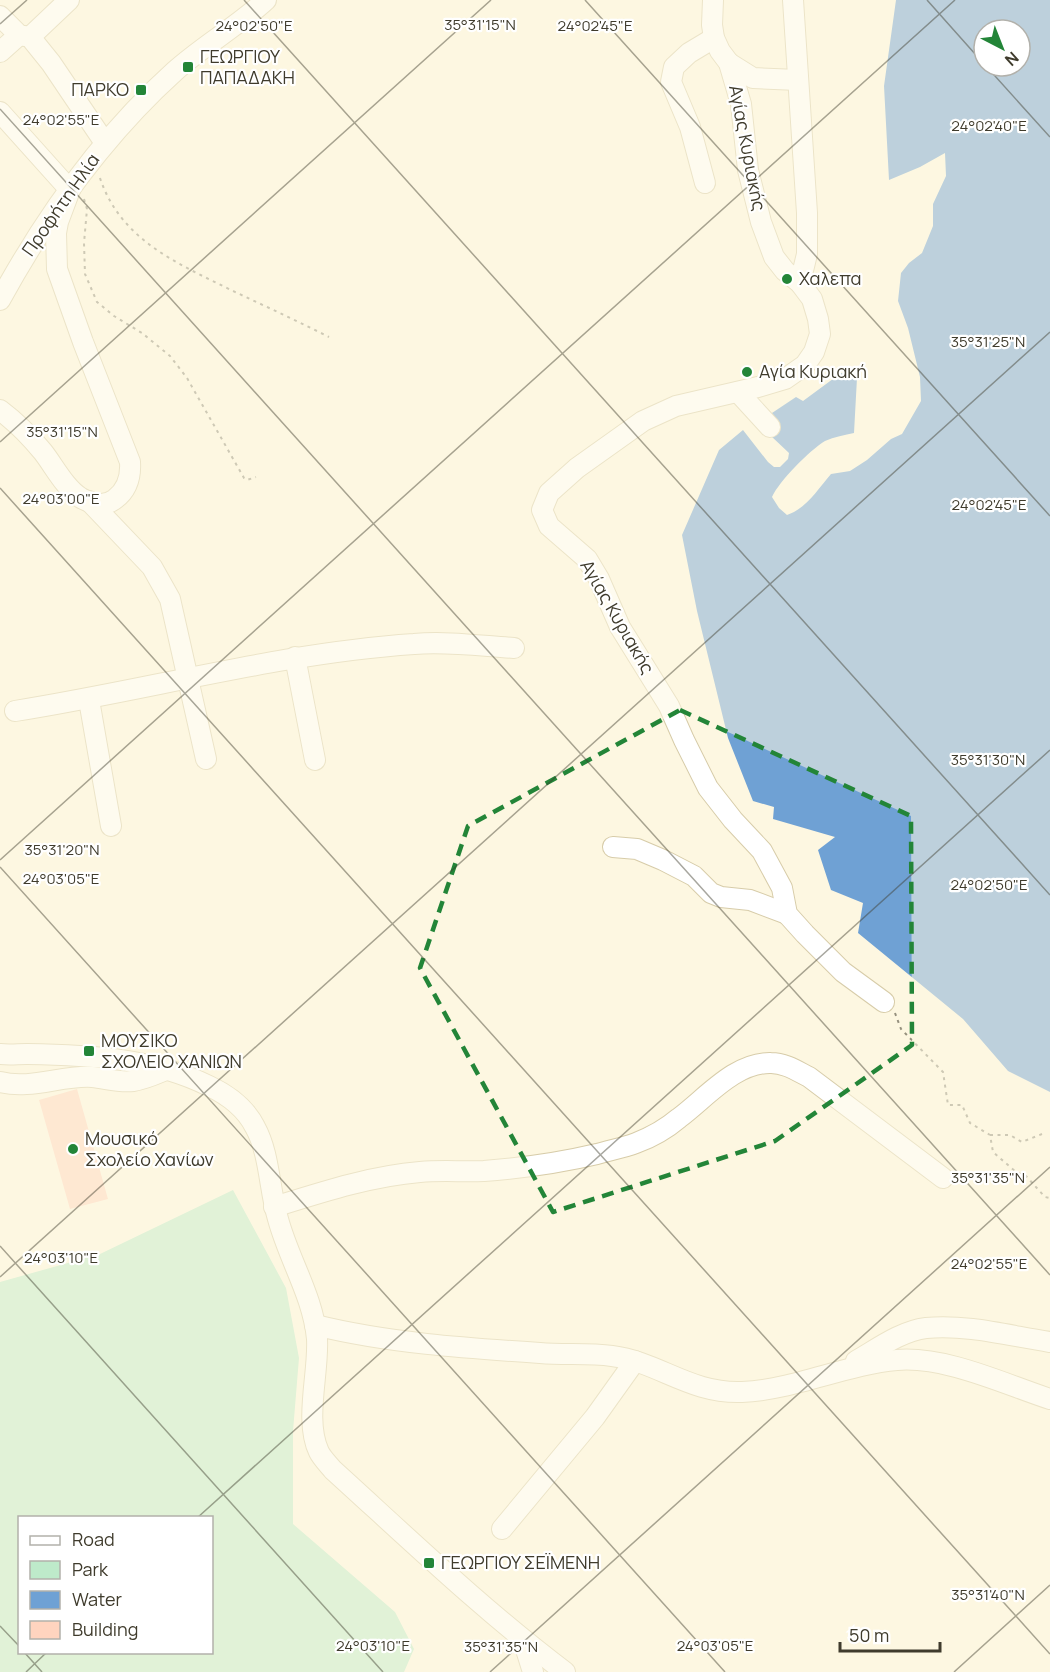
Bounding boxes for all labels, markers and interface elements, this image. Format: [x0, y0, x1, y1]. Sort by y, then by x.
text: 35°31'15"N [444, 14, 516, 35]
text: 24°02'50"E [216, 15, 293, 36]
text: 24°02'45"E [558, 15, 632, 36]
north arrow [972, 18, 1032, 78]
place label: ΓΕΩΡΓΙΟΥ ΠΑΠΑΔΑΚΗ [200, 44, 295, 89]
text: N [1000, 47, 1024, 71]
marker: ΓΕΩΡΓΙΟΥ ΠΑΠΑΔΑΚΗ [181, 60, 195, 74]
place label: ΠΑΡΚΟ [71, 77, 129, 101]
marker: ΠΑΡΚΟ [134, 83, 148, 97]
street label: Αγίας Κυριακής [724, 83, 772, 213]
text: 24°02'55"E [23, 109, 99, 130]
text: 24°02'40"E [951, 115, 1027, 136]
street label: Προφήτη Ηλία [16, 148, 104, 260]
place label: Χαλεπα [799, 266, 862, 290]
marker: Χαλεπα [780, 272, 794, 286]
text: 35°31'25"N [951, 331, 1025, 352]
place label: Αγία Κυριακή [759, 359, 867, 383]
marker: Αγία Κυριακή [740, 365, 754, 379]
text: 35°31'15"N [26, 421, 98, 442]
text: 24°03'00"E [22, 488, 100, 509]
text: 24°02'45"E [952, 494, 1026, 515]
street label: Αγίας Κυριακής [576, 555, 660, 678]
text: 35°31'30"N [951, 749, 1025, 770]
text: 35°31'20"N [25, 839, 99, 860]
text: 24°03'05"E [23, 868, 99, 889]
text: 24°02'50"E [951, 874, 1028, 895]
place label: ΜΟΥΣΙΚΟ ΣΧΟΛΕΙΟ ΧΑΝΙΩΝ [101, 1028, 242, 1073]
marker: ΜΟΥΣΙΚΟ ΣΧΟΛΕΙΟ ΧΑΝΙΩΝ [82, 1044, 96, 1058]
place label: Μουσικό Σχολείο Χανίων [85, 1126, 214, 1171]
marker: Μουσικό Σχολείο Χανίων [66, 1142, 80, 1156]
text: 35°31'35"N [951, 1167, 1025, 1188]
text: 24°03'10"E [24, 1247, 98, 1268]
text: 24°02'55"E [951, 1253, 1027, 1274]
legend [18, 1516, 213, 1654]
text: Road [72, 1527, 115, 1551]
place label: ΓΕΩΡΓΙΟΥ ΣΕΪΜΕΝΗ [441, 1550, 600, 1574]
marker: ΓΕΩΡΓΙΟΥ ΣΕΪΜΕΝΗ [422, 1556, 436, 1570]
text: Park [72, 1557, 109, 1581]
text: 35°31'40"N [951, 1584, 1025, 1605]
text: Water [72, 1587, 122, 1611]
scale bar [840, 1615, 940, 1653]
text: Building [72, 1617, 138, 1641]
text: 50 m [849, 1623, 889, 1647]
text: 24°03'10"E [336, 1635, 410, 1656]
text: 24°03'05"E [677, 1635, 753, 1656]
text: 35°31'35"N [464, 1636, 538, 1657]

